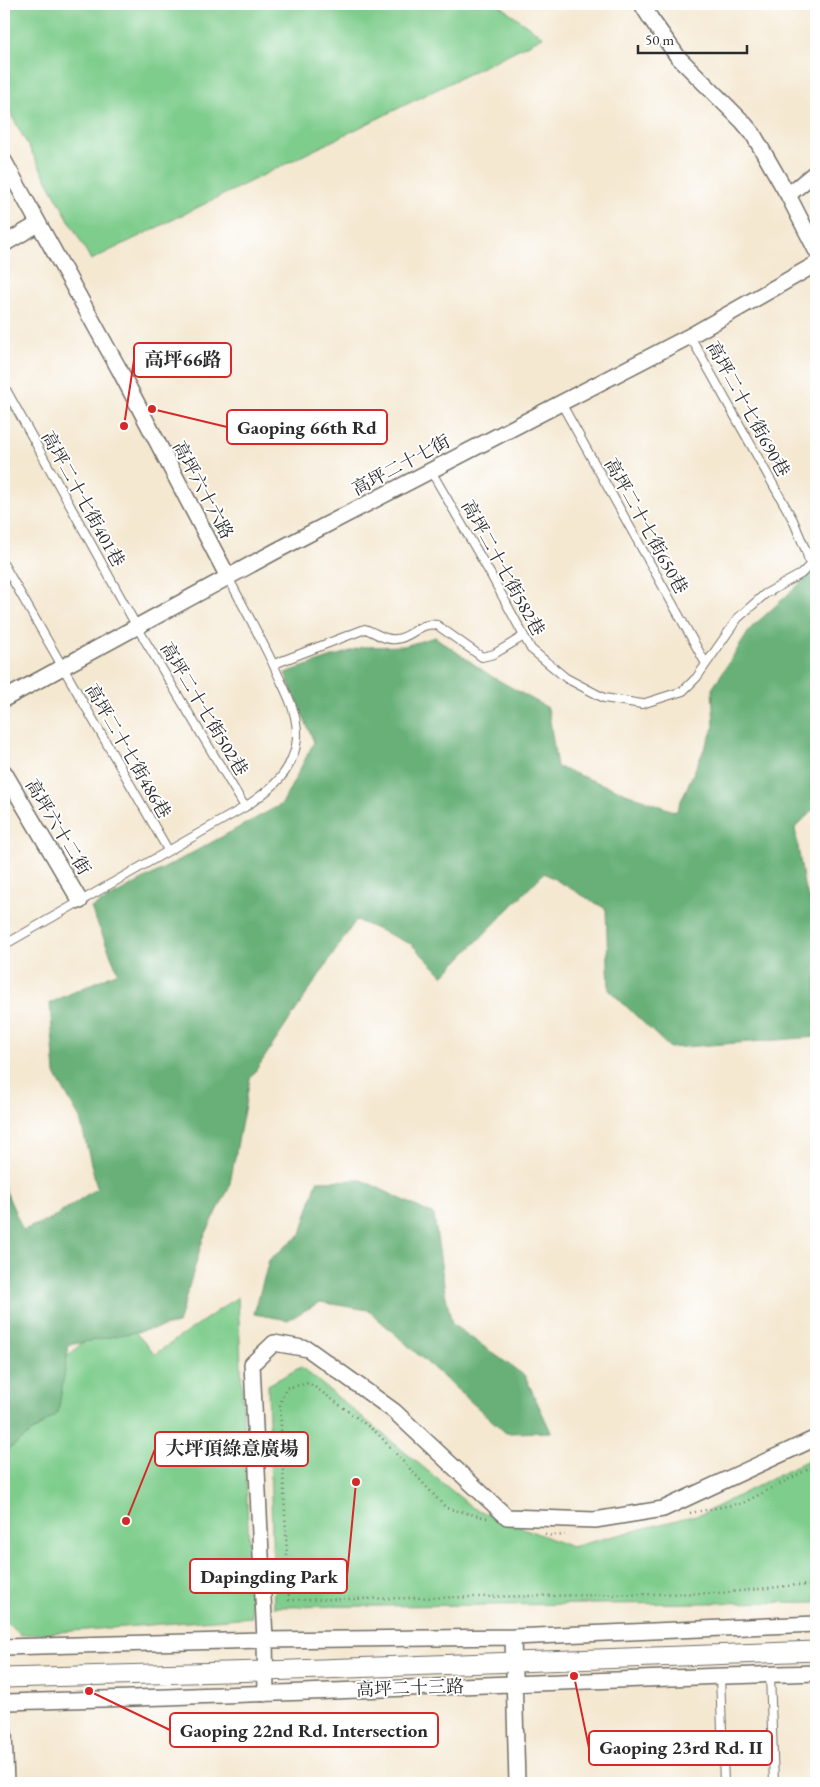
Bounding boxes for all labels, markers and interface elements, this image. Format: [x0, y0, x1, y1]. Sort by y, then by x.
scale bar [638, 22, 746, 54]
text: 50 m [645, 30, 674, 49]
street label: 高坪二十七街690巷 [702, 337, 795, 481]
callout: 高坪66路 [134, 343, 231, 377]
text: 高坪66路 [144, 347, 222, 372]
callout: Gaoping 66th Rd [227, 410, 387, 444]
text: Gaoping 66th Rd [237, 415, 377, 440]
street label: 高坪二十七街401巷 [37, 427, 130, 571]
street label: 高坪二十七街 [348, 429, 454, 500]
street label: 高坪六十六路 [168, 437, 239, 543]
street label: 高坪二十七街650巷 [600, 454, 693, 598]
street label: 高坪二十七街582巷 [457, 496, 550, 640]
street label: 高坪二十七街502巷 [155, 638, 253, 780]
street label: 高坪二十七街486巷 [80, 679, 176, 822]
street label: 高坪六十二街 [21, 775, 96, 879]
callout: 大坪頂綠意廣場 [155, 1432, 308, 1466]
text: 大坪頂綠意廣場 [165, 1436, 299, 1461]
callout: Dapingding Park [190, 1559, 347, 1593]
text: Dapingding Park [200, 1564, 338, 1589]
street label: 高坪二十三路 [356, 1674, 464, 1701]
callout: Gaoping 22nd Rd. Intersection [170, 1713, 438, 1747]
text: Gaoping 22nd Rd. Intersection [180, 1718, 428, 1743]
callout: Gaoping 23rd Rd. II [589, 1731, 772, 1765]
text: Gaoping 23rd Rd. II [599, 1735, 763, 1760]

